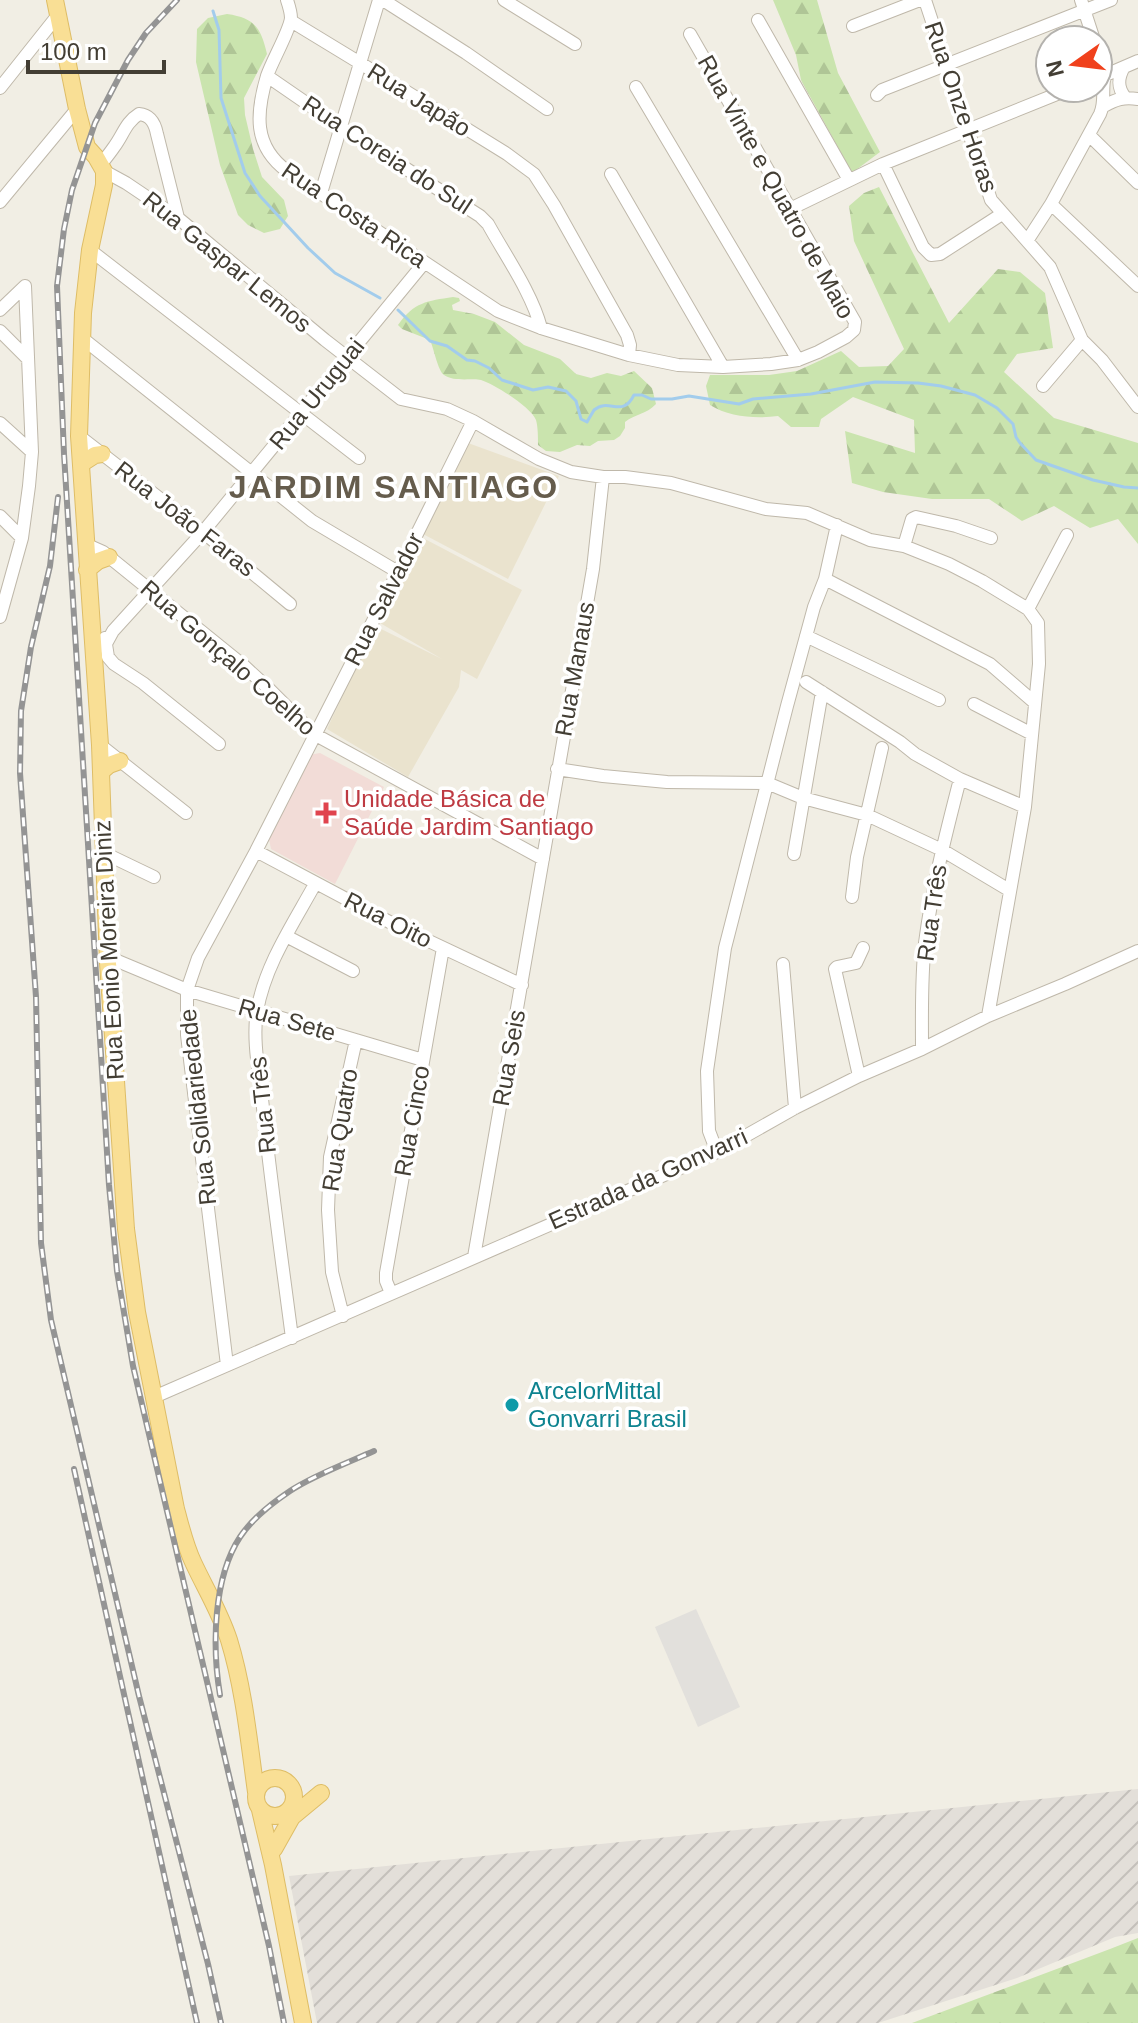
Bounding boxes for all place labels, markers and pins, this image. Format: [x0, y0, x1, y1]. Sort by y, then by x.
place label: Unidade Básica de Saúde Jardim Santiago [344, 785, 594, 840]
marker: Unidade Básica de Saúde Jardim Santiago [315, 802, 337, 824]
place label: ArcelorMittal Gonvarri Brasil [528, 1377, 687, 1432]
marker: ArcelorMittal Gonvarri Brasil [503, 1396, 521, 1414]

